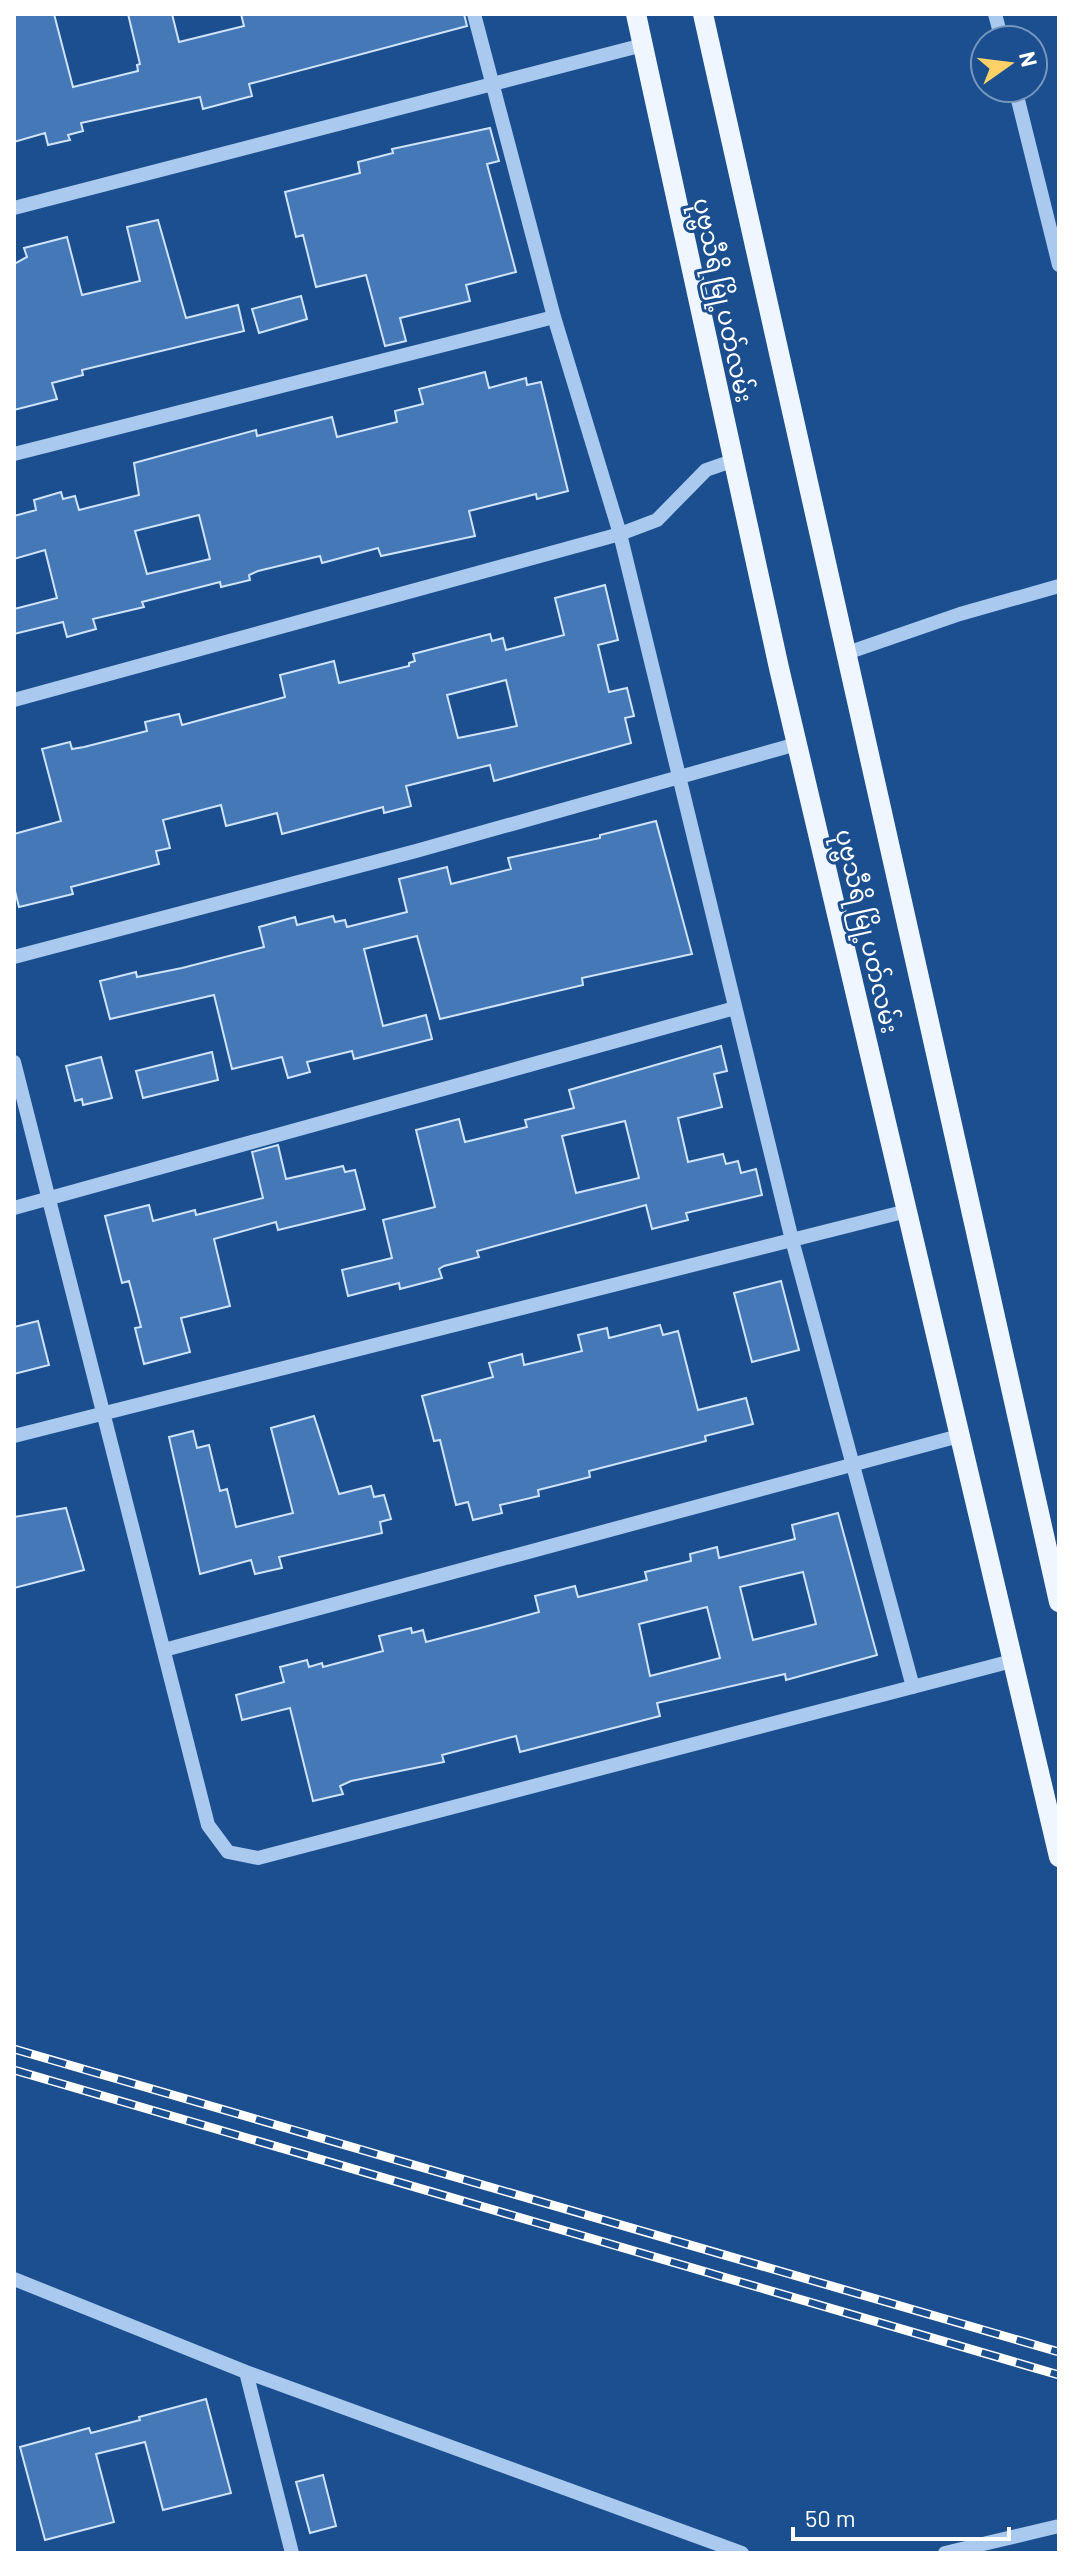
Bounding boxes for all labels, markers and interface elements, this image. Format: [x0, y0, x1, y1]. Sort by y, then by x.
north arrow [969, 24, 1049, 104]
text: N [1015, 49, 1044, 69]
street label: ပုဗ္ဗသီရိ မြို့ပတ်လမ်း [682, 195, 760, 406]
street label: ပုဗ္ဗသီရိ မြို့ပတ်လမ်း [824, 826, 906, 1037]
scale bar [793, 2491, 1009, 2541]
text: 50 m [805, 2503, 856, 2532]

